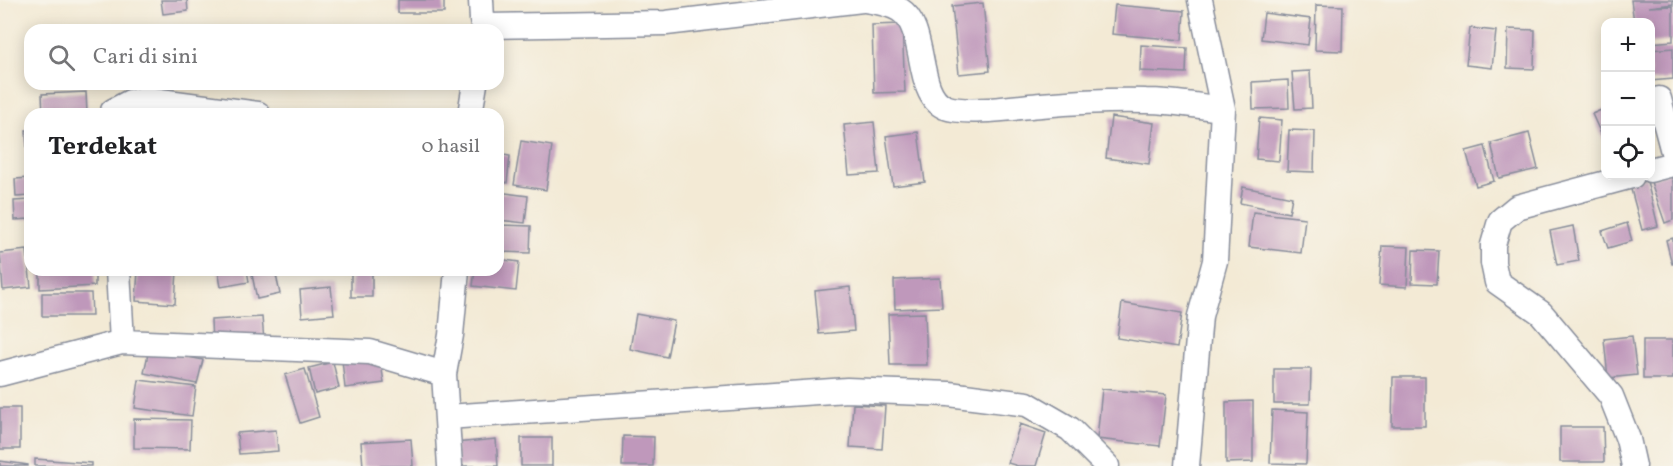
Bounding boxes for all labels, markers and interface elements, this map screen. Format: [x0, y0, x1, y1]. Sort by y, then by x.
map controls [1601, 18, 1655, 180]
button: + [1601, 18, 1655, 72]
search box [24, 24, 504, 90]
icon: search [45, 41, 78, 74]
text: Cari di sini [93, 42, 198, 73]
button: − [1601, 72, 1655, 126]
button: locate [1601, 126, 1655, 180]
text: Terdekat [48, 129, 157, 165]
text: 0 hasil [422, 133, 480, 161]

